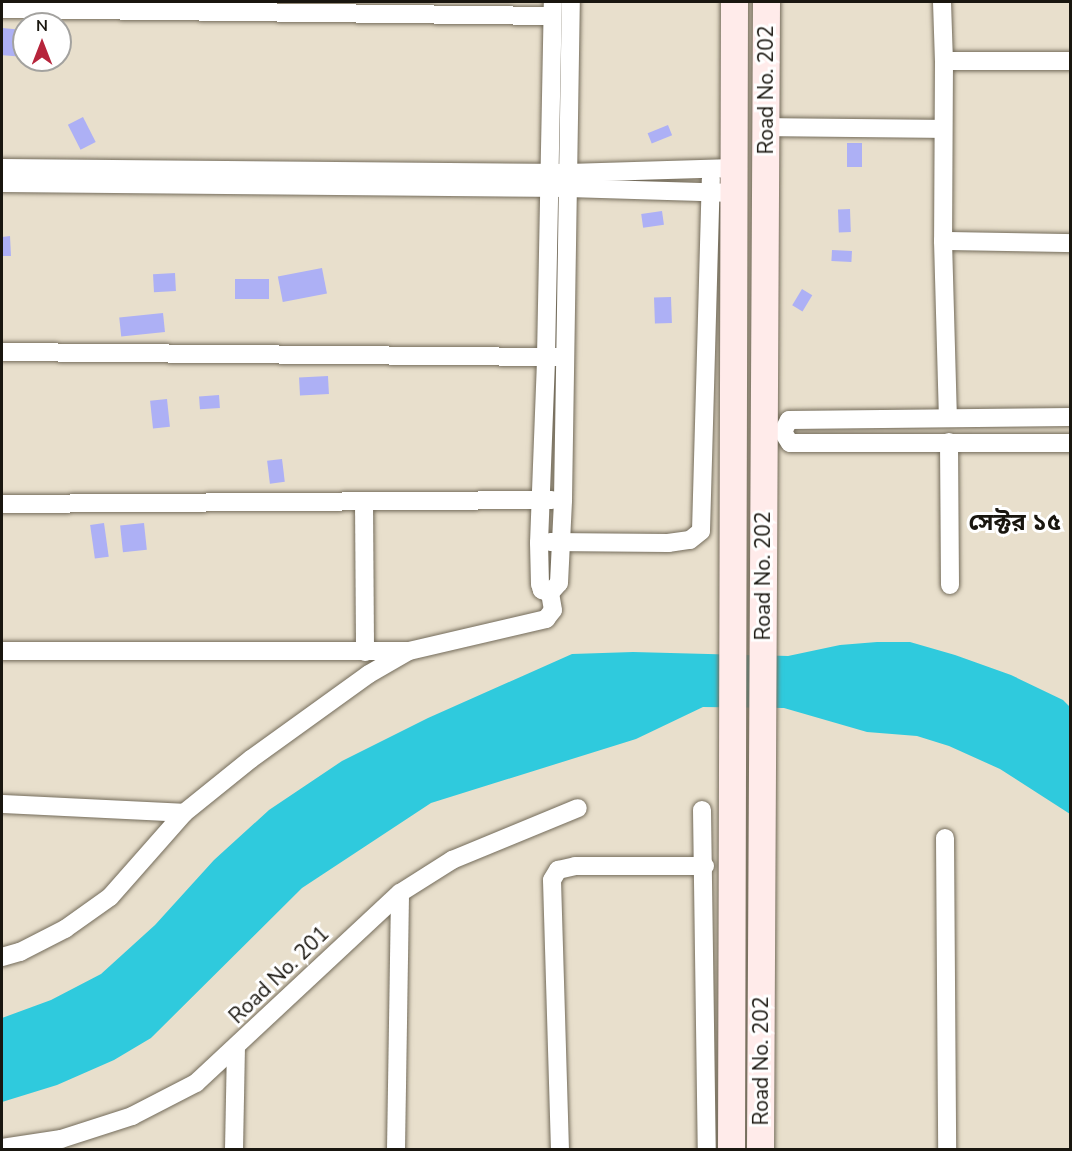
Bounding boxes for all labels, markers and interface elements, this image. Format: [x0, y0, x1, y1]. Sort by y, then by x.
north arrow [12, 12, 72, 72]
text: N [36, 15, 48, 37]
street label: Road No. 202 [753, 25, 779, 155]
district label: সেক্টর ১৫ [969, 509, 1061, 537]
street label: Road No. 202 [750, 511, 776, 641]
street label: Road No. 201 [224, 921, 334, 1029]
street label: Road No. 202 [748, 996, 774, 1126]

